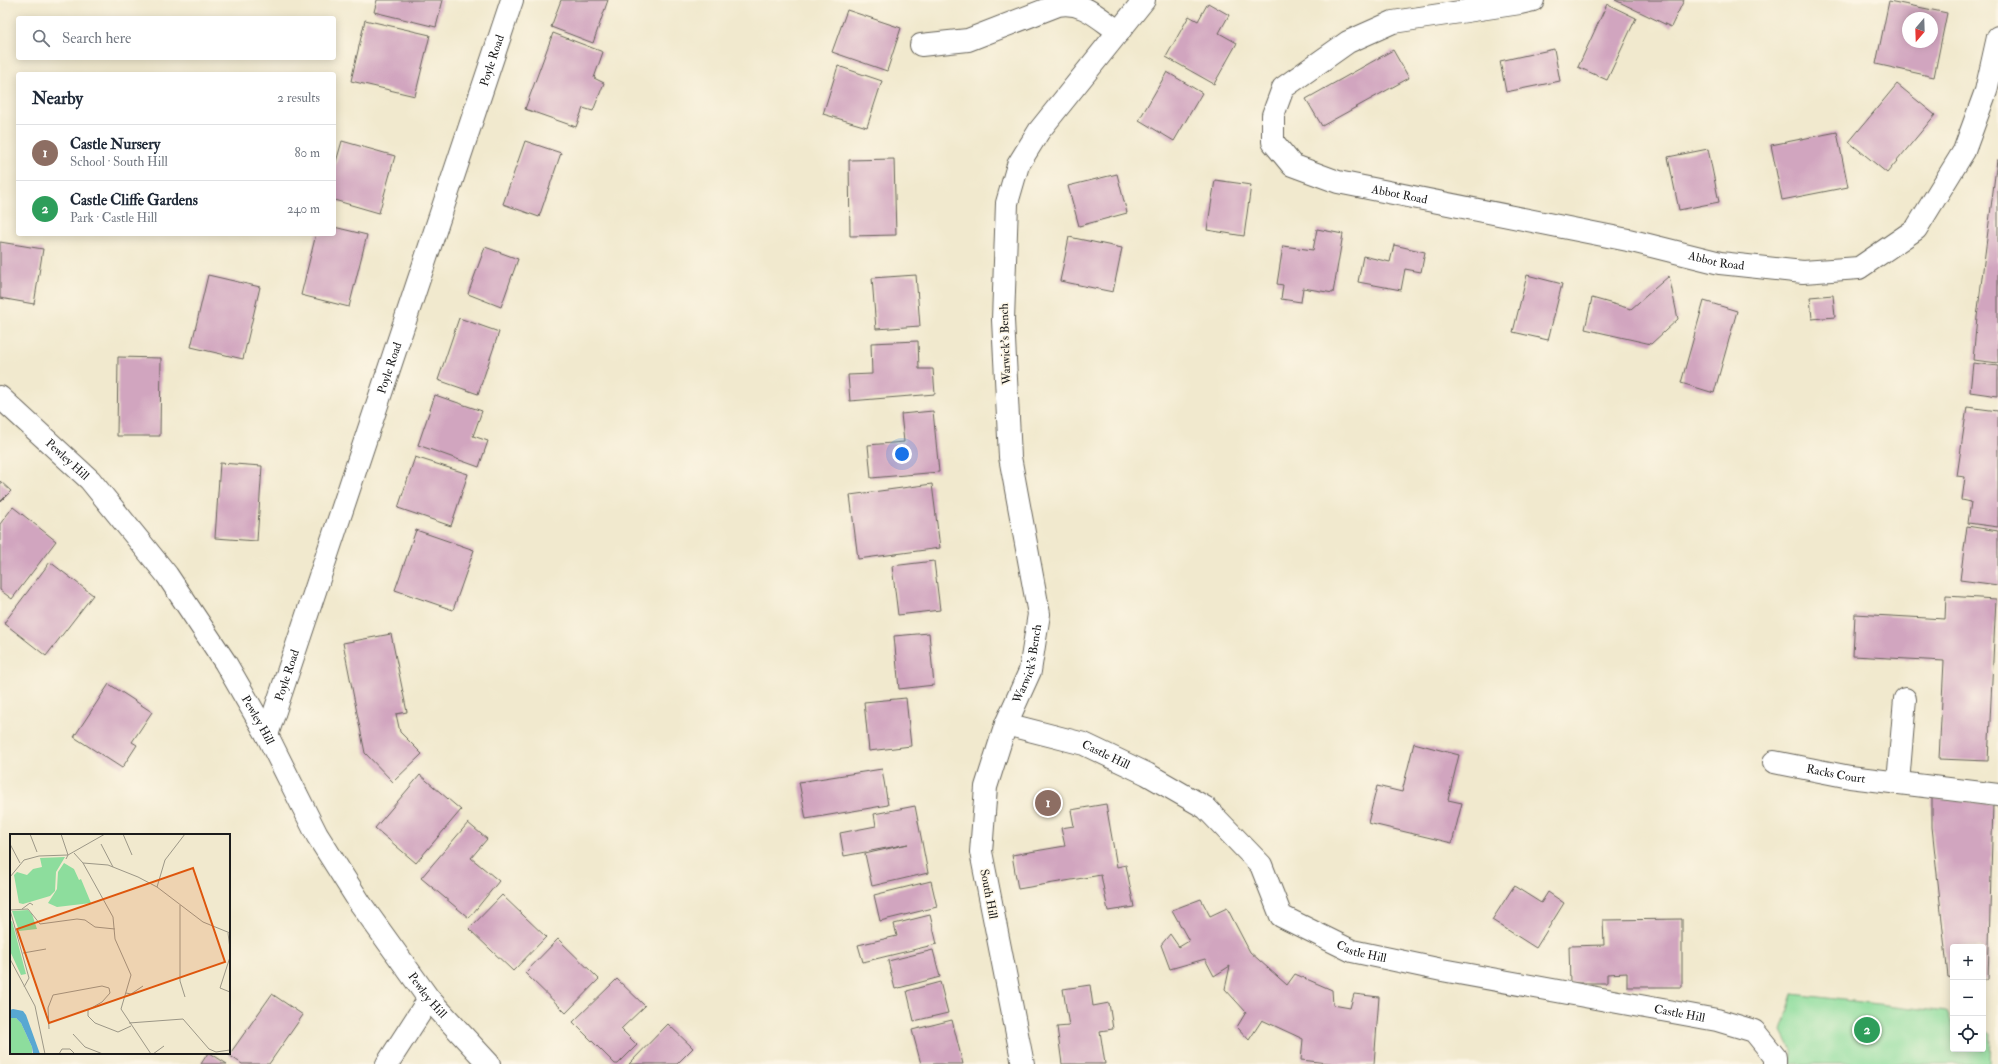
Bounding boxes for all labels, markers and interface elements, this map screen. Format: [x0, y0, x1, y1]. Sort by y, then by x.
north arrow [1902, 12, 1938, 48]
search box [16, 16, 336, 60]
icon: search [30, 27, 52, 49]
text: Search here [62, 29, 131, 48]
street label: Poyle Road [477, 33, 508, 88]
text: Nearby [32, 88, 83, 109]
text: 2 results [277, 90, 320, 106]
text: Castle Nursery [70, 135, 160, 154]
text: 1 [43, 145, 47, 161]
text: 80 m [294, 145, 320, 161]
text: School · South Hill [70, 154, 168, 170]
street label: Abbot Road [1369, 182, 1429, 208]
text: Castle Cliffe Gardens [70, 191, 198, 210]
text: 2 [42, 201, 48, 217]
text: 240 m [287, 201, 320, 217]
text: Park · Castle Hill [70, 210, 157, 226]
street label: Abbot Road [1686, 248, 1745, 274]
street label: Warwick's Bench [997, 302, 1014, 386]
street label: Poyle Road [374, 340, 405, 396]
street label: Pewley Hill [42, 436, 92, 484]
your location [892, 444, 912, 464]
street label: Warwick's Bench [1009, 623, 1045, 706]
street label: Poyle Road [272, 648, 303, 703]
street label: Pewley Hill [238, 693, 278, 747]
street label: Castle Hill [1079, 737, 1132, 773]
street label: Racks Court [1805, 762, 1866, 787]
pin: 1 [1035, 788, 1061, 818]
inset map [10, 834, 230, 1054]
street label: South Hill [976, 868, 1001, 920]
street label: Castle Hill [1334, 938, 1388, 966]
map controls [1950, 944, 1986, 1052]
button: + [1950, 944, 1986, 980]
street label: Pewley Hill [404, 970, 450, 1021]
button: − [1950, 980, 1986, 1016]
street label: Castle Hill [1653, 1002, 1706, 1026]
pin: 2 [1854, 1015, 1880, 1045]
button: locate [1950, 1016, 1986, 1052]

